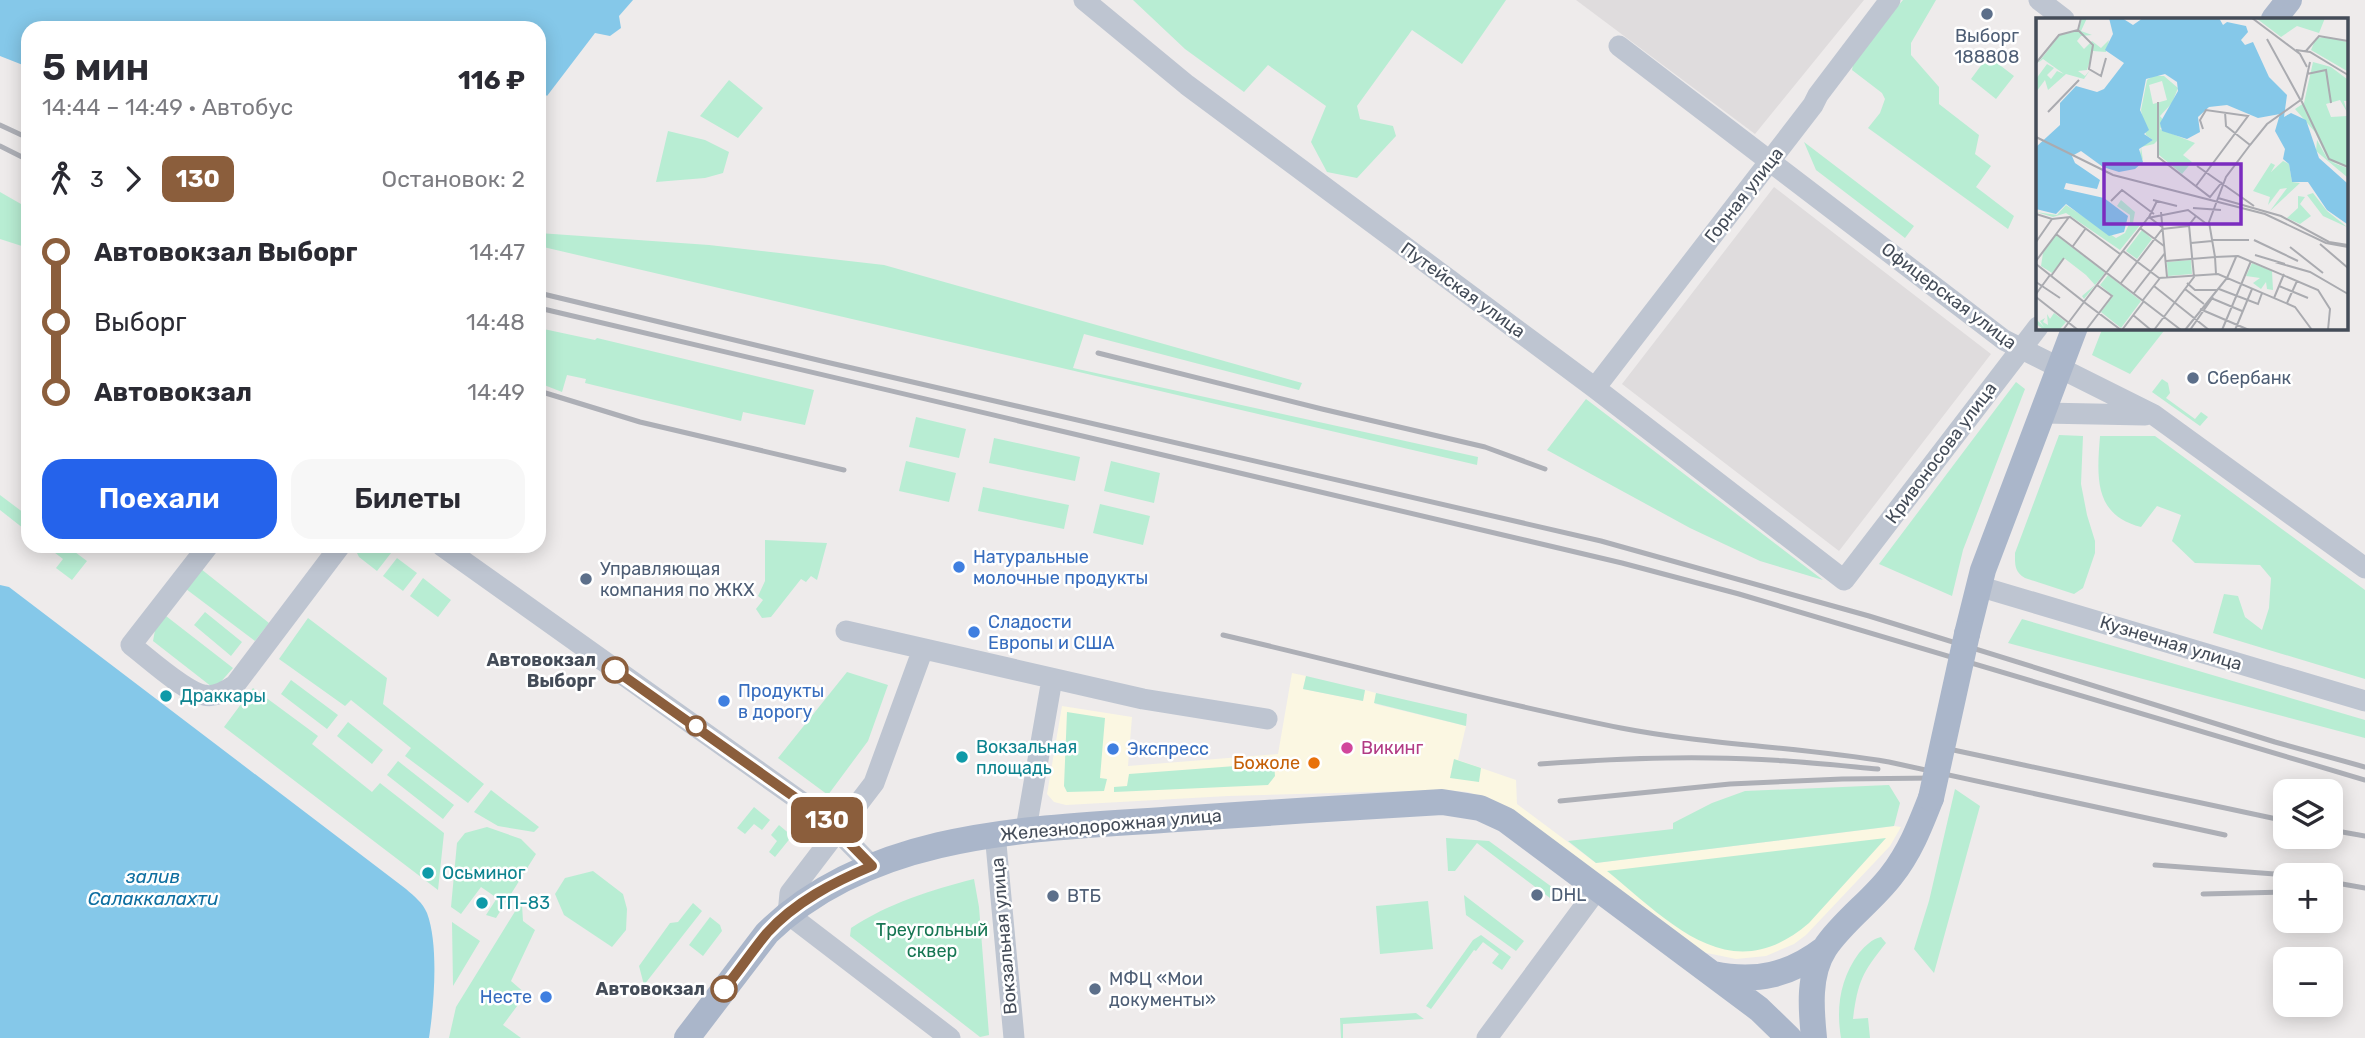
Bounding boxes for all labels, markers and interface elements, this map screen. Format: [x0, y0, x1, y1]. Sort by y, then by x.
marker: Выборг 188808 [1979, 6, 1995, 22]
inset map [2036, 18, 2348, 329]
place label: Выборг 188808 [1955, 25, 2019, 68]
text: 5 мин [42, 44, 149, 90]
text: 116 ₽ [458, 65, 525, 96]
text: 14:44 – 14:49 · Автобус [42, 93, 293, 121]
street label: Горная улица [1700, 143, 1788, 247]
icon: walk [42, 160, 80, 198]
icon: forward [114, 160, 152, 198]
text: 3 [90, 165, 104, 193]
text: 130 [176, 165, 220, 193]
text: Остановок: 2 [382, 165, 525, 193]
text: Автовокзал Выборг [94, 237, 357, 268]
street label: Путейская улица [1396, 237, 1530, 343]
text: 14:47 [469, 238, 525, 266]
street label: Офицерская улица [1877, 238, 2021, 354]
text: Выборг [94, 307, 186, 338]
text: 14:48 [466, 308, 525, 336]
place label: Сбербанк [2207, 367, 2292, 389]
marker: Сбербанк [2185, 370, 2201, 386]
text: Автовокзал [94, 377, 252, 408]
text: 14:49 [467, 378, 525, 406]
street label: Кривоносова улица [1881, 378, 2001, 528]
button: Поехали [42, 459, 277, 539]
button: Билеты [291, 459, 525, 539]
place label: Натуральные молочные продукты [973, 546, 1148, 589]
place label: Управляющая компания по ЖКХ [600, 558, 755, 601]
marker: Натуральные молочные продукты [951, 559, 967, 575]
marker: Управляющая компания по ЖКХ [578, 571, 594, 587]
place label: Сладости Европы и США [988, 611, 1115, 654]
street label: Кузнечная улица [2097, 611, 2245, 675]
marker: Сладости Европы и США [966, 624, 982, 640]
place label: Автовокзал Выборг [487, 649, 596, 692]
marker: Автовокзал Выборг [602, 657, 628, 683]
place label: Продукты в дорогу [738, 680, 824, 723]
place label: Драккары [180, 685, 266, 707]
marker: Драккары [158, 688, 174, 704]
marker: Продукты в дорогу [716, 693, 732, 709]
unlabelled marker [686, 716, 706, 736]
place label: Вокзальная площадь [976, 736, 1077, 779]
place label: Викинг [1361, 737, 1424, 759]
place label: Экспресс [1127, 738, 1209, 760]
marker: Викинг [1339, 740, 1355, 756]
marker: Экспресс [1105, 741, 1121, 757]
marker: Вокзальная площадь [954, 749, 970, 765]
place label: Божоле [1233, 752, 1300, 774]
marker: Божоле [1306, 755, 1322, 771]
map controls [2273, 779, 2343, 1017]
button: layers [2273, 779, 2343, 849]
line badge: 130 [787, 797, 867, 843]
street label: Железнодорожная улица [999, 804, 1223, 846]
text: 130 [805, 806, 849, 834]
street label: Вокзальная улица [986, 857, 1022, 1015]
place label: Осьминог [442, 862, 526, 884]
button: + [2273, 863, 2343, 933]
water label: залив Салаккалахти [88, 865, 218, 910]
marker: Осьминог [420, 865, 436, 881]
place label: DHL [1551, 884, 1586, 906]
place label: ВТБ [1067, 885, 1101, 907]
marker: DHL [1529, 887, 1545, 903]
marker: ВТБ [1045, 888, 1061, 904]
place label: ТП-83 [496, 892, 550, 914]
marker: ТП-83 [474, 895, 490, 911]
park label: Треугольный сквер [876, 919, 988, 962]
button: − [2273, 947, 2343, 1017]
place label: МФЦ «Мои документы» [1109, 968, 1216, 1011]
marker: Автовокзал [711, 976, 737, 1002]
place label: Автовокзал [596, 978, 705, 1000]
marker: МФЦ «Мои документы» [1087, 981, 1103, 997]
place label: Несте [480, 986, 532, 1008]
marker: Несте [538, 989, 554, 1005]

